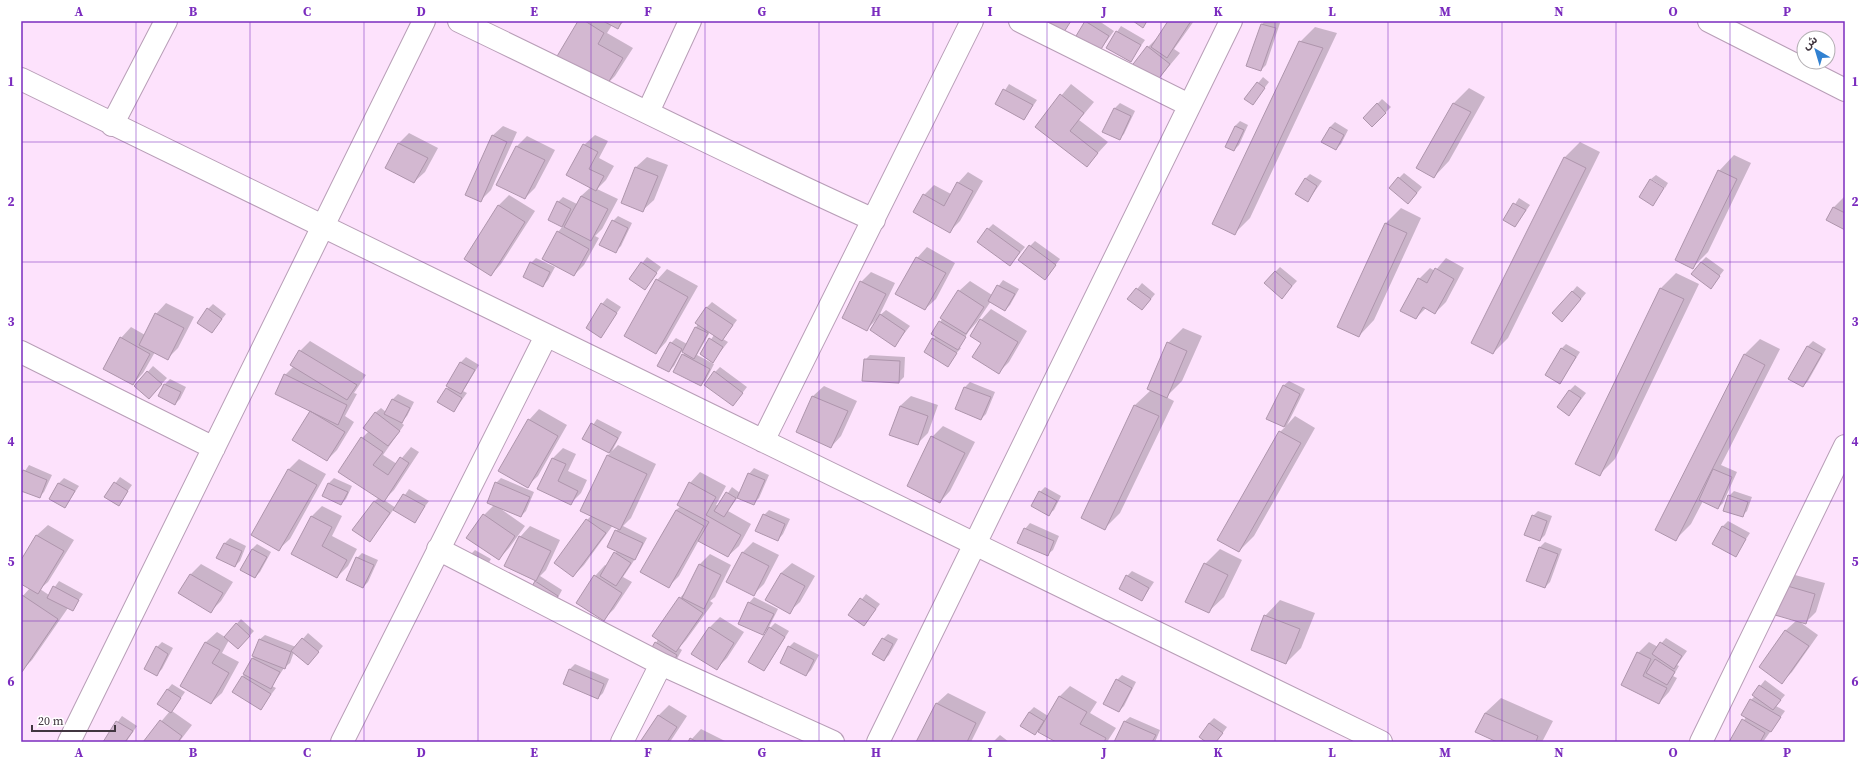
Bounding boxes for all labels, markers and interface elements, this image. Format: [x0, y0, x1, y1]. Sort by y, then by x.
text: A [75, 3, 84, 20]
text: B [189, 3, 198, 20]
text: C [303, 3, 311, 20]
text: D [416, 3, 426, 20]
text: E [530, 3, 538, 20]
text: F [644, 3, 652, 20]
text: G [758, 3, 767, 20]
text: H [871, 3, 881, 20]
text: I [987, 3, 993, 20]
text: J [1100, 3, 1107, 20]
text: K [1213, 3, 1223, 20]
text: L [1328, 3, 1336, 20]
text: M [1439, 3, 1451, 20]
text: N [1554, 3, 1564, 20]
text: O [1668, 3, 1678, 20]
text: P [1783, 3, 1791, 20]
north arrow [1796, 30, 1836, 70]
text: ش [1800, 32, 1821, 53]
text: 1 [7, 73, 15, 90]
text: 1 [1851, 73, 1859, 90]
text: 2 [7, 193, 15, 210]
text: 2 [1851, 193, 1859, 210]
text: 3 [7, 313, 15, 330]
text: 3 [1851, 313, 1859, 330]
text: 4 [7, 433, 15, 450]
text: 4 [1851, 433, 1859, 450]
text: 5 [7, 553, 15, 570]
text: 5 [1851, 553, 1859, 570]
text: 6 [7, 673, 15, 690]
text: 6 [1851, 673, 1859, 690]
scale bar [32, 707, 115, 733]
text: 20 m [38, 713, 64, 729]
text: A [75, 744, 84, 761]
text: B [189, 744, 198, 761]
text: C [303, 744, 311, 761]
text: D [416, 744, 426, 761]
text: E [530, 744, 538, 761]
text: F [644, 744, 652, 761]
text: G [758, 744, 767, 761]
text: H [871, 744, 881, 761]
text: I [987, 744, 993, 761]
text: J [1100, 744, 1107, 761]
text: K [1213, 744, 1223, 761]
text: L [1328, 744, 1336, 761]
text: M [1439, 744, 1451, 761]
text: N [1554, 744, 1564, 761]
text: O [1668, 744, 1678, 761]
text: P [1783, 744, 1791, 761]

